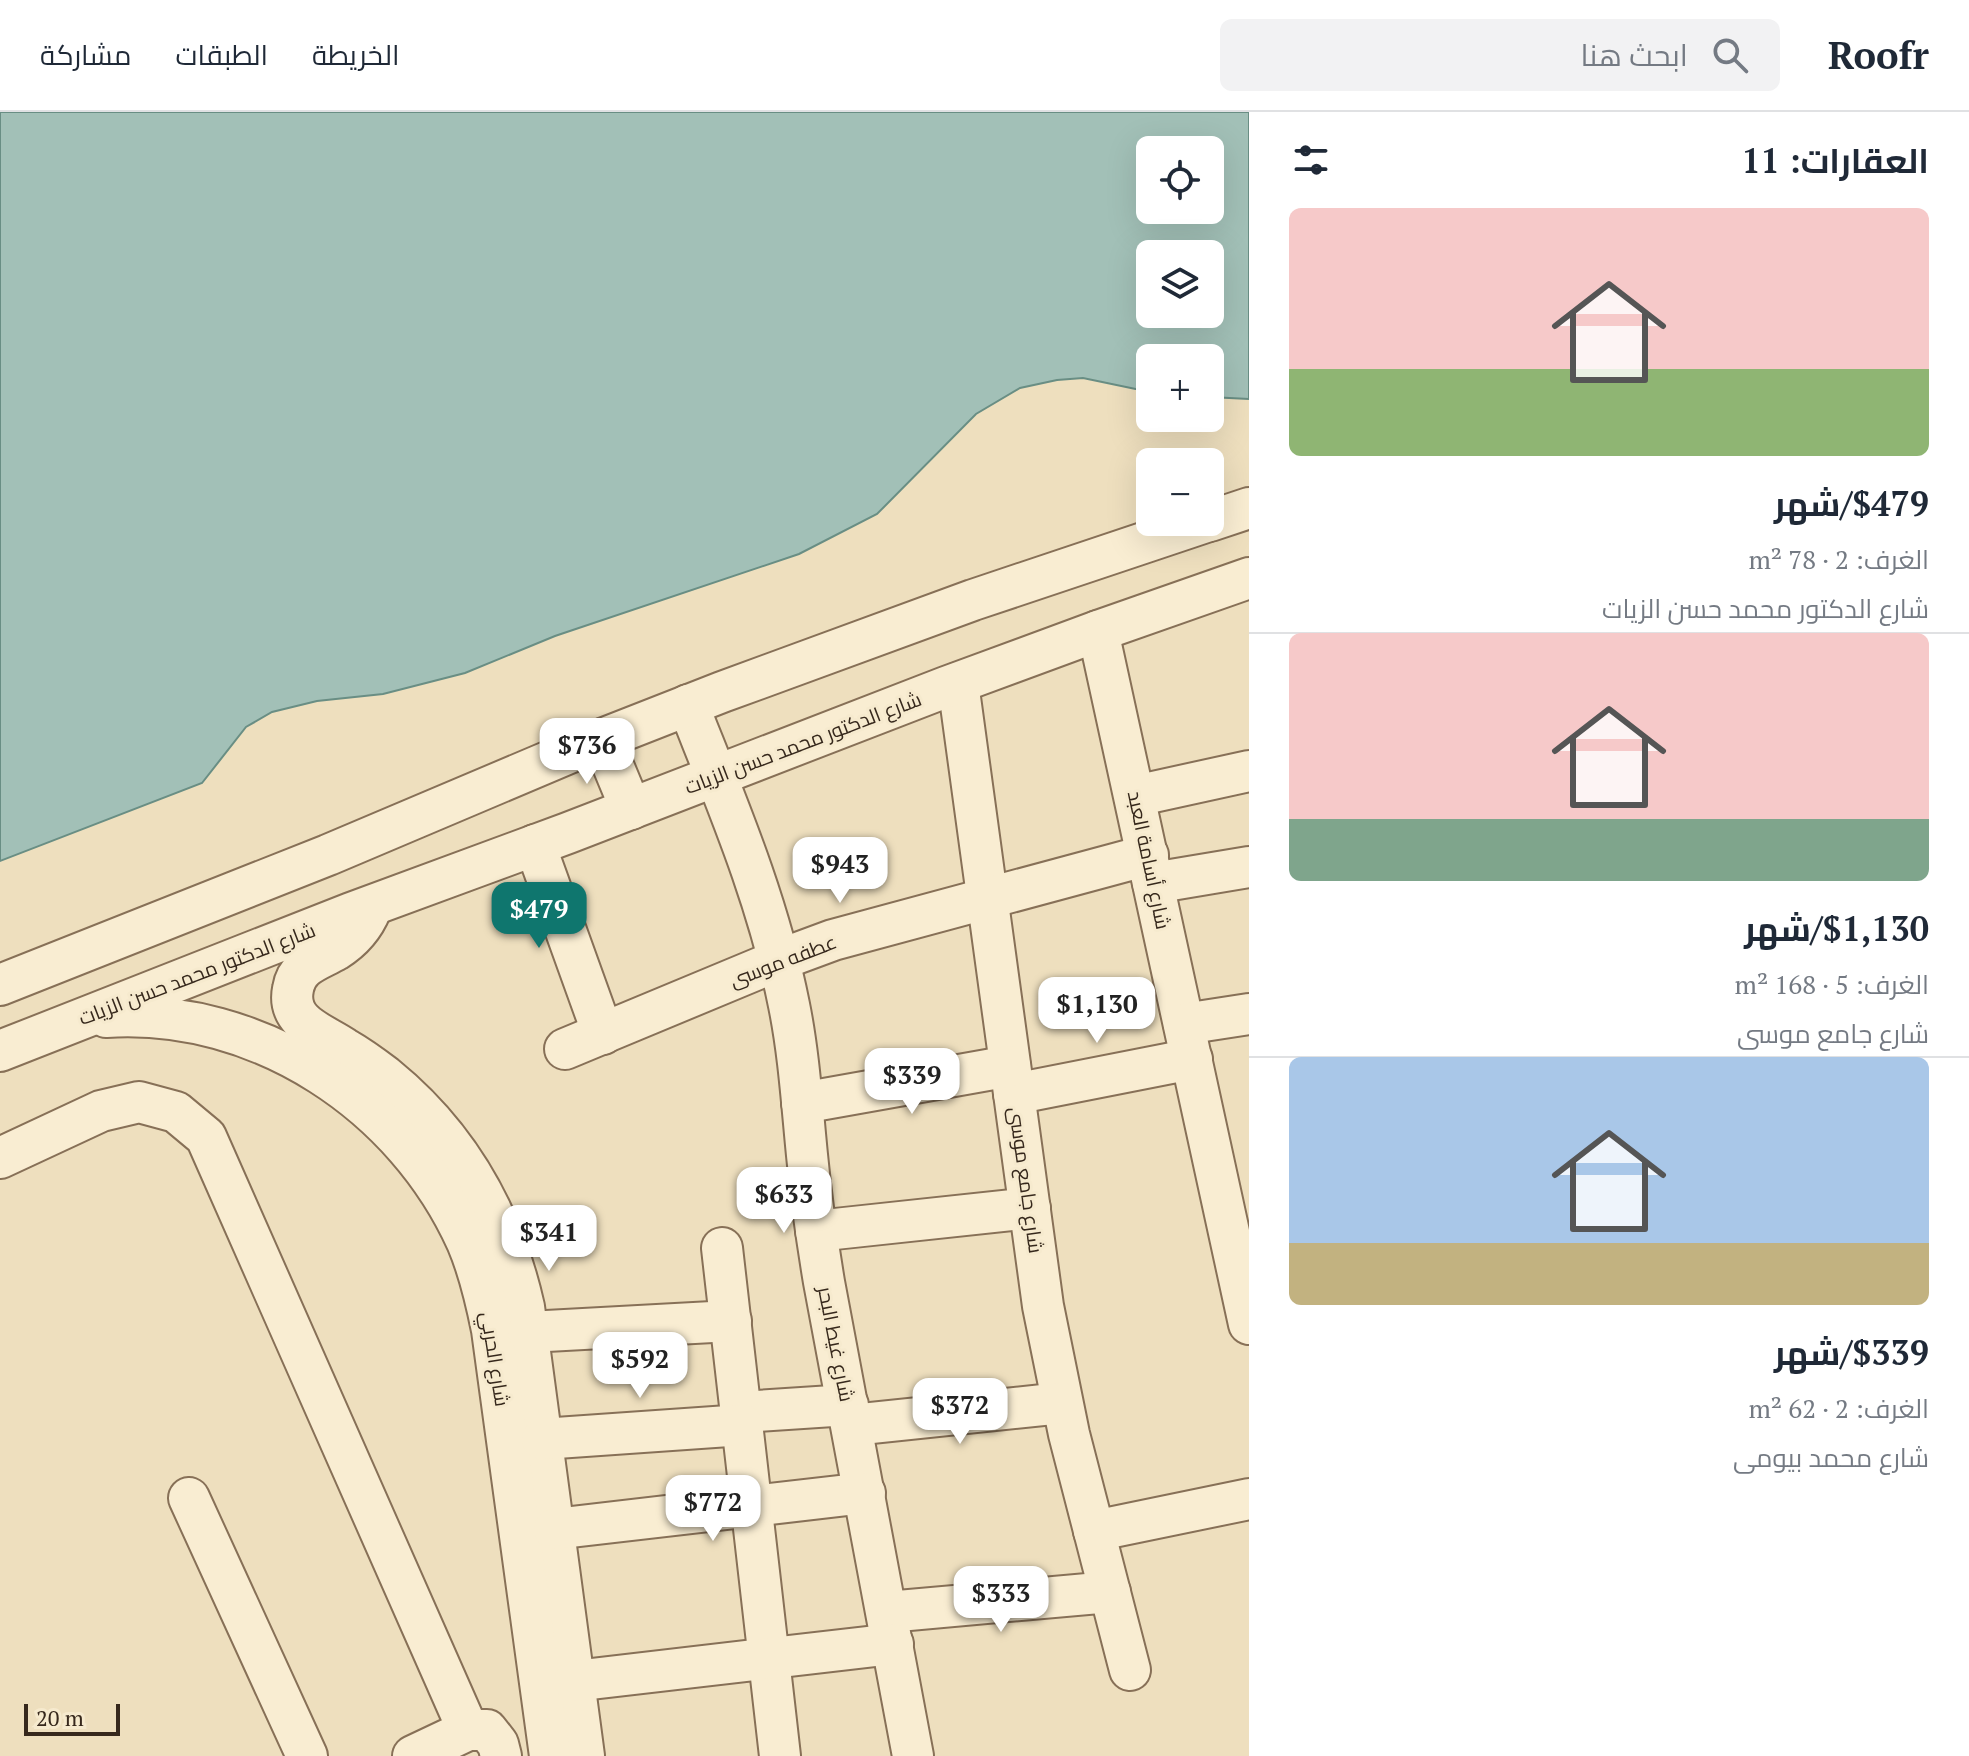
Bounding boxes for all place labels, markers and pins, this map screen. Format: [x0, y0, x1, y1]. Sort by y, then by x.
pin: $736 [540, 718, 634, 786]
pin: $943 [793, 837, 887, 905]
pin: $479 [492, 882, 586, 950]
pin: $1,130 [1032, 977, 1162, 1045]
pin: $339 [865, 1048, 959, 1116]
pin: $633 [737, 1167, 831, 1235]
pin: $341 [502, 1205, 596, 1273]
pin: $592 [593, 1332, 687, 1400]
pin: $372 [913, 1378, 1007, 1446]
pin: $772 [666, 1475, 760, 1543]
pin: $333 [954, 1566, 1048, 1634]

